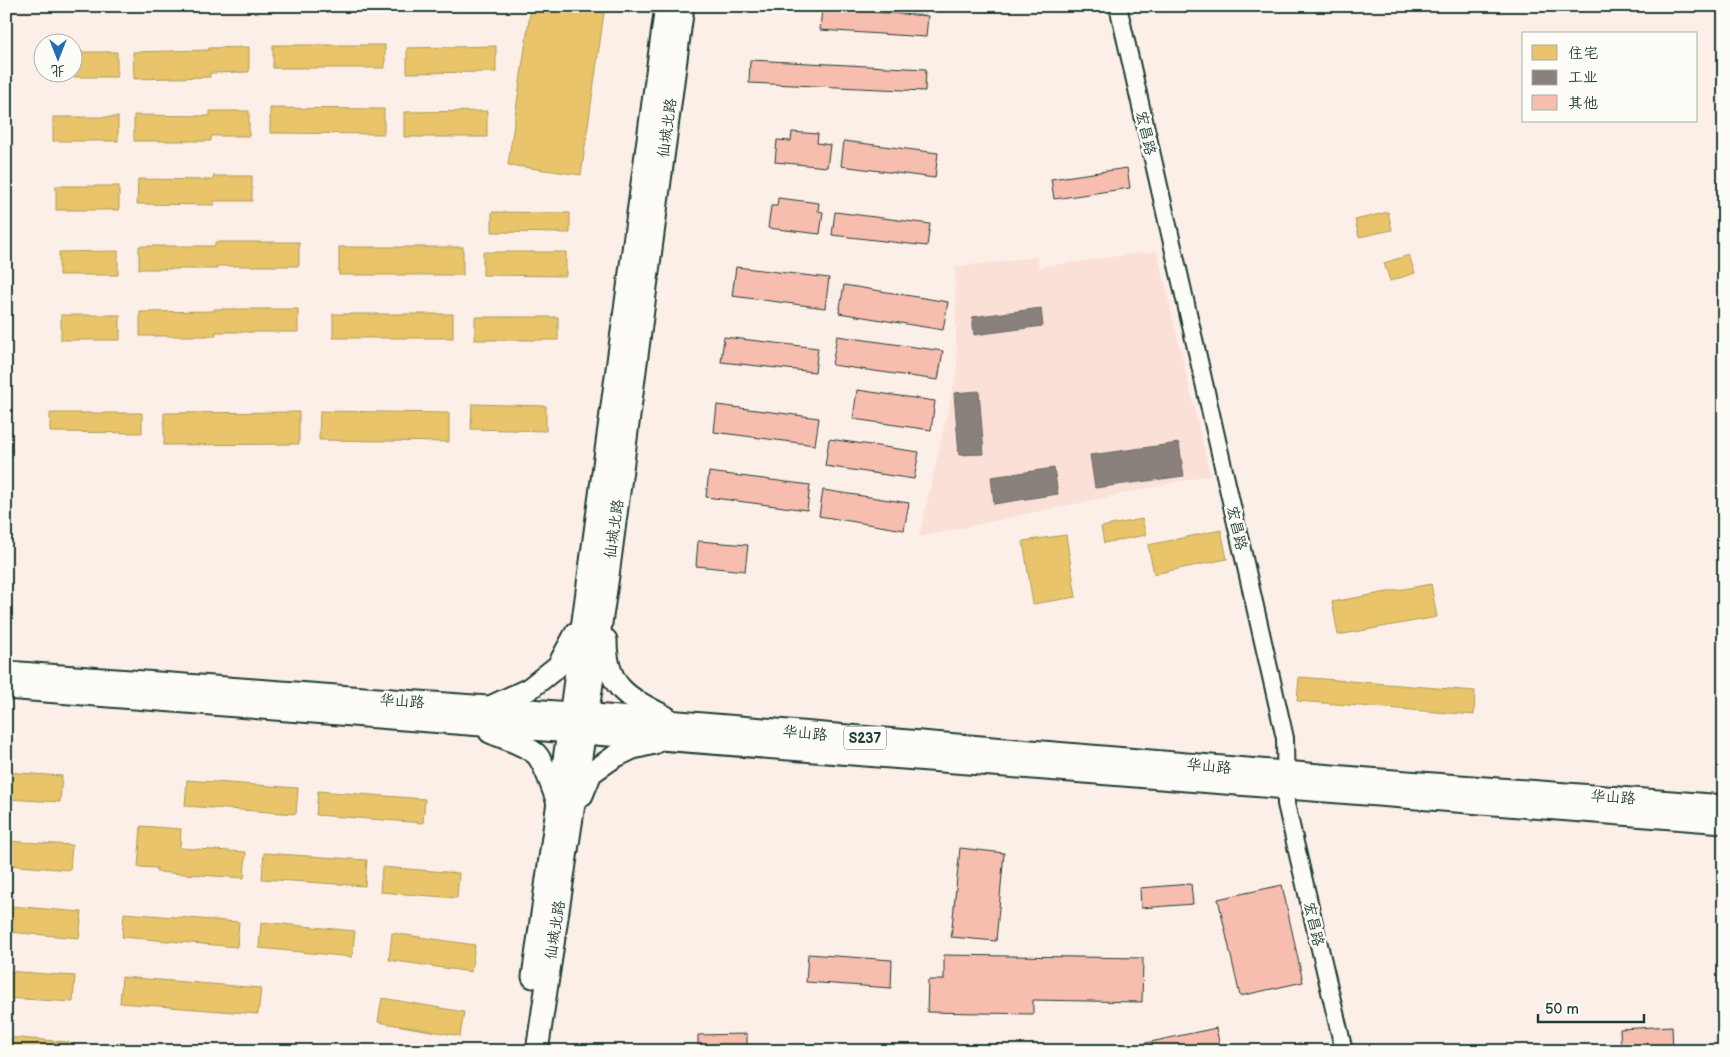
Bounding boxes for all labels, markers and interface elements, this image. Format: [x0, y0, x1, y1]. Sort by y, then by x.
north arrow [32, 32, 82, 82]
legend [1522, 32, 1698, 122]
text: 住宅 [1568, 44, 1598, 63]
text: 北 [51, 62, 65, 79]
text: 工业 [1568, 68, 1598, 87]
text: 其他 [1568, 94, 1598, 113]
street label: 仙城北路 [654, 97, 681, 159]
street label: 宏昌路 [1131, 109, 1160, 157]
street label: 仙城北路 [601, 498, 628, 560]
street label: 宏昌路 [1222, 504, 1251, 552]
street label: 华山路 [379, 690, 425, 713]
street label: 华山路 [782, 722, 828, 745]
road number: S237 [844, 726, 886, 750]
street label: 华山路 [1186, 755, 1232, 778]
street label: 华山路 [1590, 786, 1636, 809]
street label: 仙城北路 [541, 899, 570, 961]
street label: 宏昌路 [1299, 900, 1328, 948]
scale bar [1538, 992, 1644, 1024]
text: 50 m [1545, 1000, 1579, 1019]

